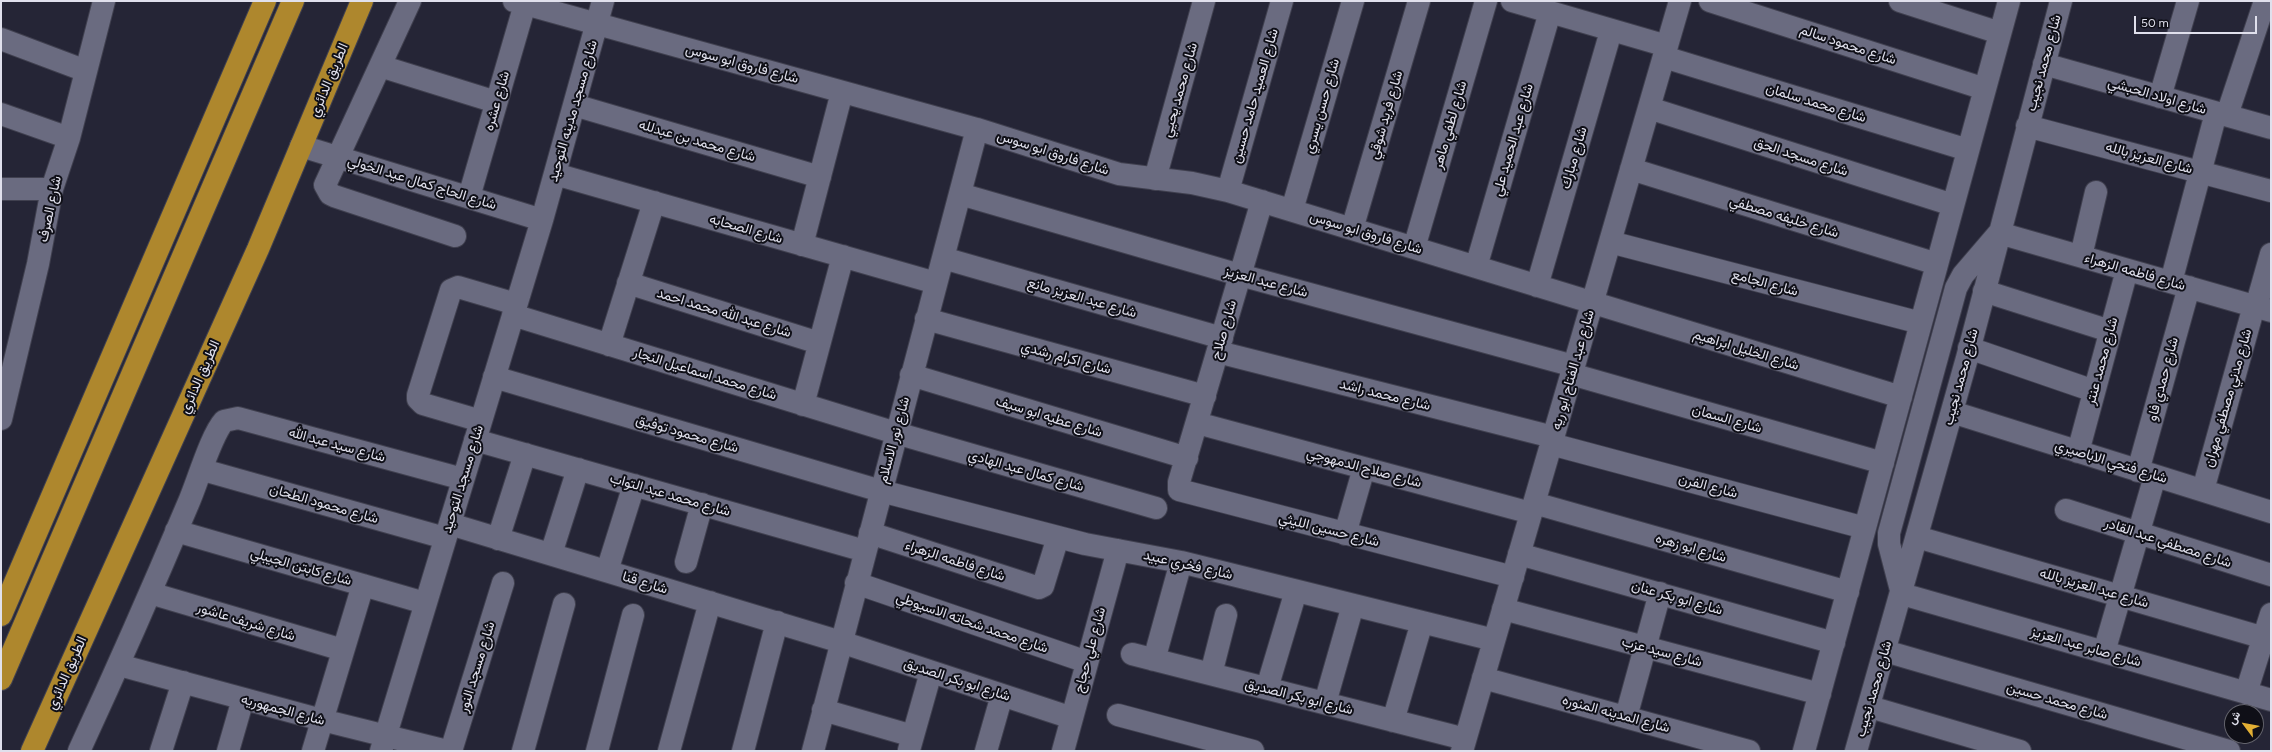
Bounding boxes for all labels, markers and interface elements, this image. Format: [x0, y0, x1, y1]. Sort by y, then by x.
scale bar [2136, 8, 2259, 34]
street label: شارع محمد نجيب [2023, 13, 2065, 113]
text: 50 m [2141, 16, 2169, 30]
street label: شارع محمود سالم [1798, 21, 1898, 69]
street label: شارع العميد حامد حسين [1228, 27, 1282, 165]
street label: شارع مسجد مدينه التوحيد [545, 38, 601, 184]
street label: الطريق الدائري [306, 41, 352, 119]
street label: شارع فاروق ابو سوس [684, 41, 800, 87]
street label: شارع محمد يحيي [1158, 41, 1202, 139]
street label: شارع حسن يسري [1300, 57, 1344, 155]
street label: شارع عشره [480, 69, 514, 133]
street label: شارع فريد شوقي [1365, 69, 1407, 161]
street label: شارع اولاد الحبشي [2106, 74, 2208, 118]
street label: شارع لطفي ماهر [1429, 79, 1471, 171]
street label: شارع محمد سلمان [1764, 80, 1868, 126]
street label: شارع عبد الحميد علي [1489, 82, 1537, 198]
street label: شارع محمد بن عبدلله [637, 116, 757, 166]
street label: شارع مبارك [1557, 125, 1591, 191]
street label: شارع فاروق ابو سوس [995, 127, 1111, 179]
street label: شارع مسجد الحق [1752, 134, 1850, 180]
street label: شارع العزيز بالله [2104, 138, 2194, 178]
street label: شارع الحاج كمال عيد الخولي [346, 152, 498, 214]
street label: شارع الصرف [35, 174, 65, 244]
street label: شارع خليفه مصطفي [1727, 192, 1841, 242]
street label: شارع فاروق ابو سوس [1308, 208, 1424, 258]
street label: شارع الصحابه [707, 211, 785, 247]
street label: شارع فاطمه الزهراء [2083, 250, 2187, 294]
street label: شارع عبد العزيز [1222, 263, 1310, 301]
street label: شارع الجامع [1730, 266, 1800, 300]
street label: شارع عبد العزيز مانع [1026, 274, 1138, 322]
street label: شارع عبد الله محمد احمد [655, 285, 793, 341]
street label: شارع صلاح [1208, 298, 1240, 362]
street label: شارع عبد الفتاح ابو ريه [1548, 308, 1598, 432]
street label: شارع محمد عنتر [2082, 315, 2122, 407]
street label: شارع الخليل ابراهيم [1691, 326, 1801, 374]
street label: شارع محمد نجيب [1940, 327, 1982, 427]
street label: شارع مدني مصطفي مهران [2200, 327, 2256, 469]
street label: شارع حمدي فاو [2144, 335, 2182, 423]
street label: الطريق الدائري [176, 338, 224, 416]
street label: شارع اكرام رشدي [1019, 338, 1113, 378]
street label: شارع محمد اسماعيل النجار [631, 344, 779, 404]
street label: شارع محمد راشد [1338, 376, 1432, 414]
street label: شارع عطيه ابو سيف [994, 393, 1104, 441]
street label: شارع نور الاسلام [874, 395, 914, 485]
street label: شارع السمان [1690, 401, 1764, 437]
street label: شارع محمود توفيق [634, 411, 740, 457]
street label: شارع مسجد التوحيد [439, 423, 487, 535]
street label: شارع سيد عبد الله [287, 424, 387, 466]
street label: شارع فتحي الاباصيري [2053, 437, 2169, 487]
street label: شارع صلاح الدمهوجي [1305, 445, 1423, 491]
street label: شارع كمال عبد الهادي [966, 446, 1086, 496]
street label: شارع محمد عبد التواب [608, 470, 732, 520]
street label: شارع الفرن [1677, 470, 1739, 502]
street label: شارع محمود الطحان [268, 480, 380, 528]
street label: شارع حسين الليثي [1277, 509, 1381, 551]
street label: شارع مصطفي عبد القادر [2102, 515, 2234, 571]
street label: شارع ابو زهره [1654, 530, 1728, 566]
street label: شارع فاطمه الزهراء [903, 537, 1007, 585]
street label: شارع كابتن الجيبلي [248, 545, 354, 589]
street label: شارع فخري عبيد [1142, 547, 1234, 583]
street label: شارع عبد العزيز بالله [2038, 564, 2150, 612]
street label: شارع قنا [620, 568, 670, 598]
street label: شارع ابو بكر عنان [1630, 577, 1724, 619]
street label: شارع محمد شحاته الاسيوطي [894, 589, 1050, 657]
street label: شارع شريف عاشور [195, 599, 297, 645]
street label: شارع علي حجاج [1071, 605, 1109, 695]
street label: شارع مسجد النور [455, 619, 499, 715]
street label: شارع صابر عبد العزيز [2029, 623, 2143, 671]
street label: شارع سيد عزب [1620, 633, 1704, 671]
street label: الطريق الدائري [43, 634, 91, 712]
street label: شارع محمد نجيب [1852, 639, 1896, 739]
street label: شارع ابو بكر الصديق [902, 655, 1012, 705]
street label: شارع ابو بكر الصديق [1243, 675, 1355, 719]
street label: شارع محمد حسين [2005, 679, 2109, 723]
street label: شارع الجمهوريه [239, 691, 327, 729]
street label: شارع المدينه المنوره [1560, 692, 1672, 736]
north arrow [2224, 704, 2264, 744]
text: ش [2225, 709, 2243, 727]

